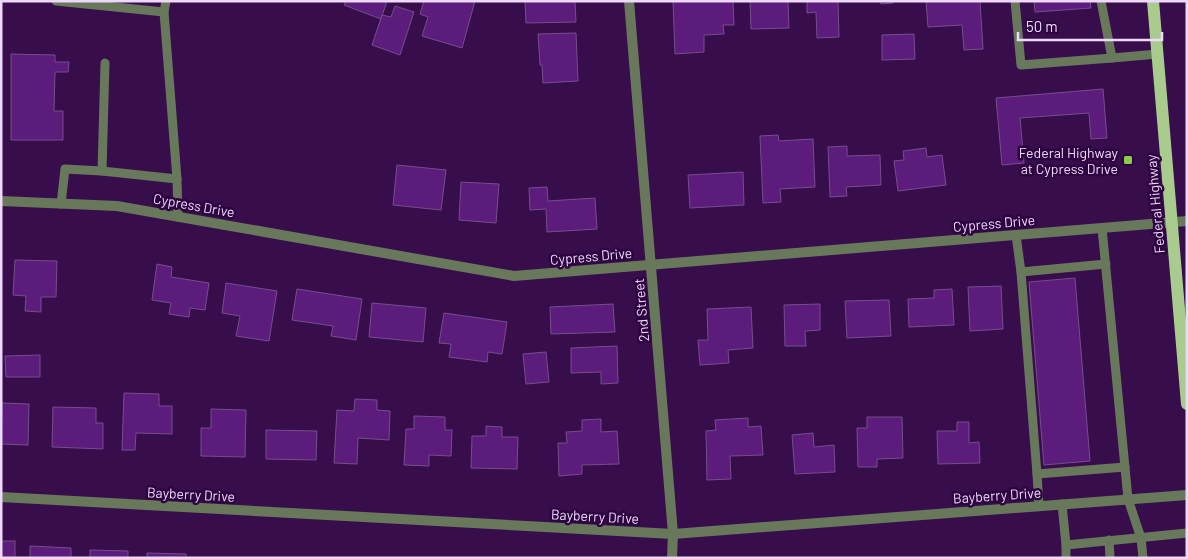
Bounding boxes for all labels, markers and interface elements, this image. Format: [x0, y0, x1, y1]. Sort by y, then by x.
scale bar [1018, 10, 1162, 42]
text: 50 m [1026, 17, 1058, 35]
place label: Federal Highway at Cypress Drive [1019, 144, 1119, 177]
street label: Federal Highway [1142, 153, 1168, 254]
marker: Federal Highway at Cypress Drive [1122, 154, 1134, 166]
street label: Cypress Drive [152, 189, 236, 221]
street label: Cypress Drive [952, 211, 1036, 235]
street label: Cypress Drive [549, 244, 633, 268]
street label: 2nd Street [630, 278, 652, 342]
street label: Bayberry Drive [146, 483, 236, 505]
street label: Bayberry Drive [952, 483, 1042, 507]
street label: Bayberry Drive [550, 505, 640, 527]

